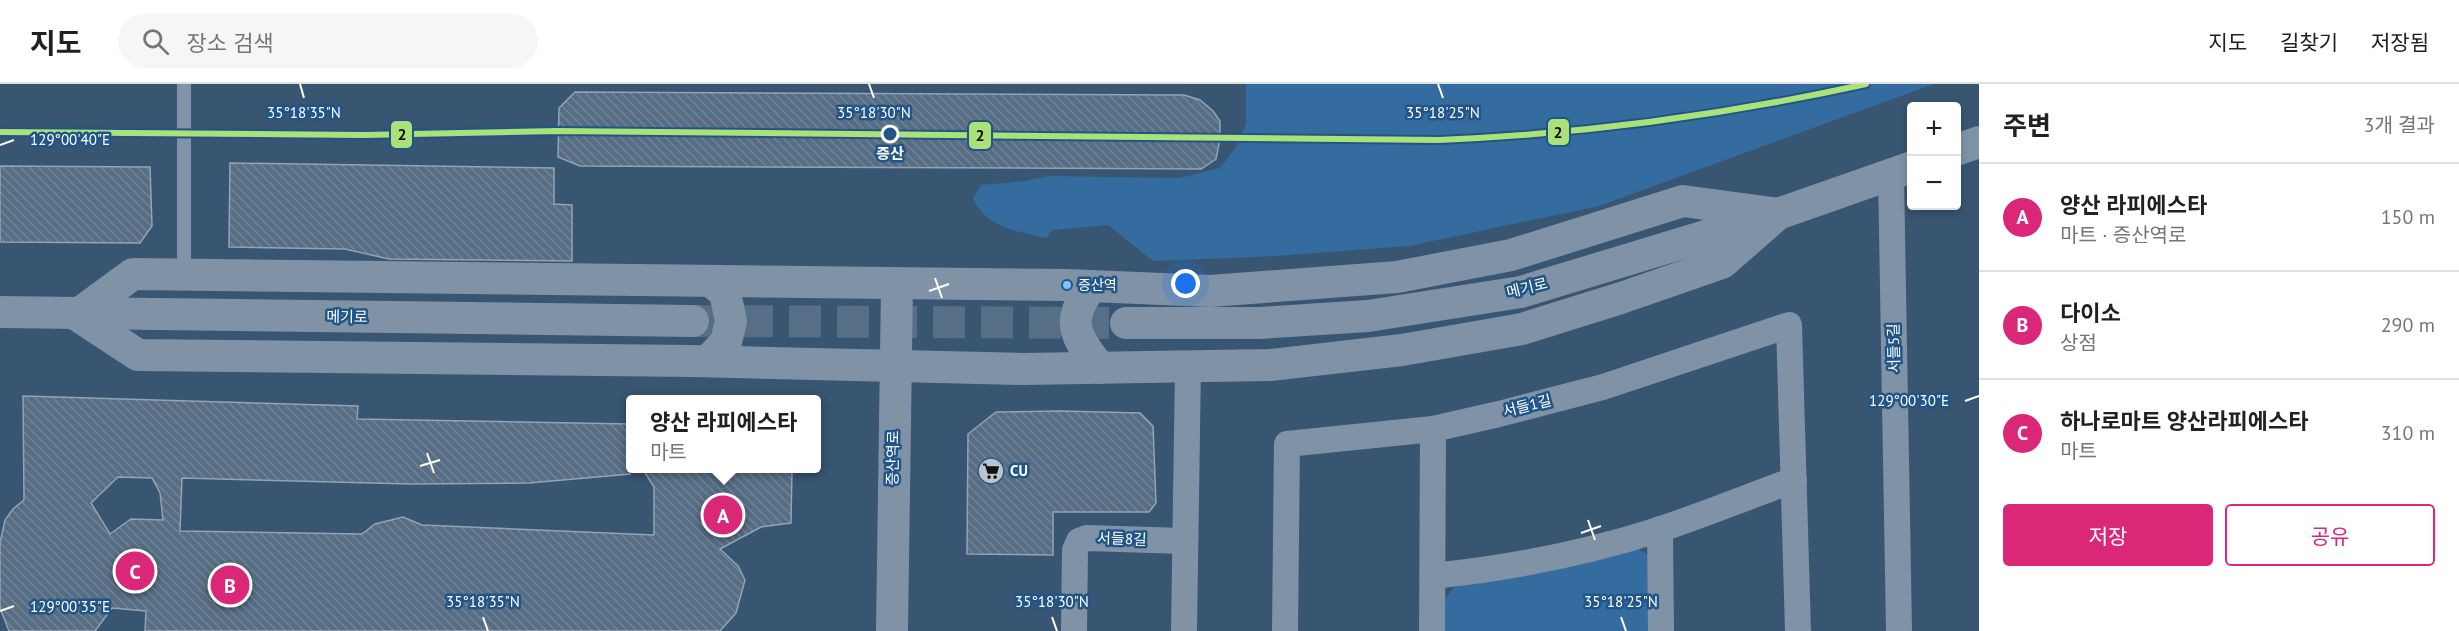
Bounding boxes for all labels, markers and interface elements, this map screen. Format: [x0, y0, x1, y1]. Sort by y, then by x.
search box [118, 14, 538, 68]
text: 지도 [30, 24, 82, 61]
icon: search [139, 25, 172, 58]
text: 장소 검색 [187, 29, 273, 57]
text: 지도 [2208, 29, 2247, 56]
text: 길찾기 [2280, 29, 2338, 56]
text: 저장됨 [2371, 29, 2429, 56]
map controls [1907, 102, 1961, 210]
button: + [1907, 102, 1961, 156]
text: 35°18'35"N [267, 103, 341, 122]
text: 35°18'30"N [837, 103, 911, 122]
text: 35°18'25"N [1406, 103, 1480, 122]
text: 주변 [2003, 109, 2051, 142]
text: 3개 결과 [2364, 112, 2435, 138]
line badge: 2 [1547, 118, 1570, 146]
line badge: 2 [390, 120, 413, 149]
line badge: 2 [968, 121, 992, 150]
text: 2 [1553, 122, 1563, 142]
text: 2 [397, 124, 407, 144]
marker: 증산 [881, 125, 899, 143]
text: 2 [975, 125, 985, 145]
text: 129°00'40"E [30, 130, 110, 149]
place label: 증산 [876, 144, 904, 163]
button: − [1907, 156, 1961, 210]
text: 양산 라피에스타 [2060, 191, 2207, 219]
text: A [2016, 204, 2029, 230]
text: 150 m [2381, 204, 2435, 230]
text: 마트 · 증산역로 [2060, 222, 2186, 248]
your location [1171, 269, 1200, 298]
street label: 메기로 [1504, 273, 1549, 302]
place label: 증산역 [1078, 276, 1117, 294]
marker: 증산역 [1061, 279, 1073, 291]
text: 다이소 [2060, 299, 2121, 327]
street label: 메기로 [326, 307, 368, 326]
text: B [2017, 312, 2028, 338]
text: 290 m [2381, 312, 2435, 338]
street label: 서들5길 [1884, 323, 1903, 373]
text: 상점 [2060, 330, 2097, 356]
street label: 서들1길 [1501, 390, 1553, 421]
text: 129°00'30"E [1869, 391, 1949, 410]
popup [626, 395, 821, 473]
text: 하나로마트 양산라피에스타 [2060, 407, 2308, 435]
text: 양산 라피에스타 [650, 408, 797, 436]
text: C [2017, 420, 2028, 446]
text: 310 m [2381, 420, 2435, 446]
street label: 증산역로 [883, 430, 902, 486]
text: 마트 [2060, 438, 2097, 464]
text: 마트 [650, 439, 687, 465]
supermarket icon: CU [976, 456, 1006, 486]
place label: CU [1010, 461, 1028, 480]
pin: A [704, 492, 742, 538]
button: 저장 [2003, 504, 2213, 566]
button: 공유 [2225, 504, 2435, 566]
street label: 서들8길 [1097, 528, 1147, 549]
pin: C [116, 548, 154, 594]
pin: B [210, 562, 250, 608]
text: 35°18'35"N [446, 592, 520, 611]
text: 35°18'30"N [1015, 592, 1089, 611]
text: 35°18'25"N [1584, 592, 1658, 611]
text: 129°00'35"E [30, 597, 110, 616]

